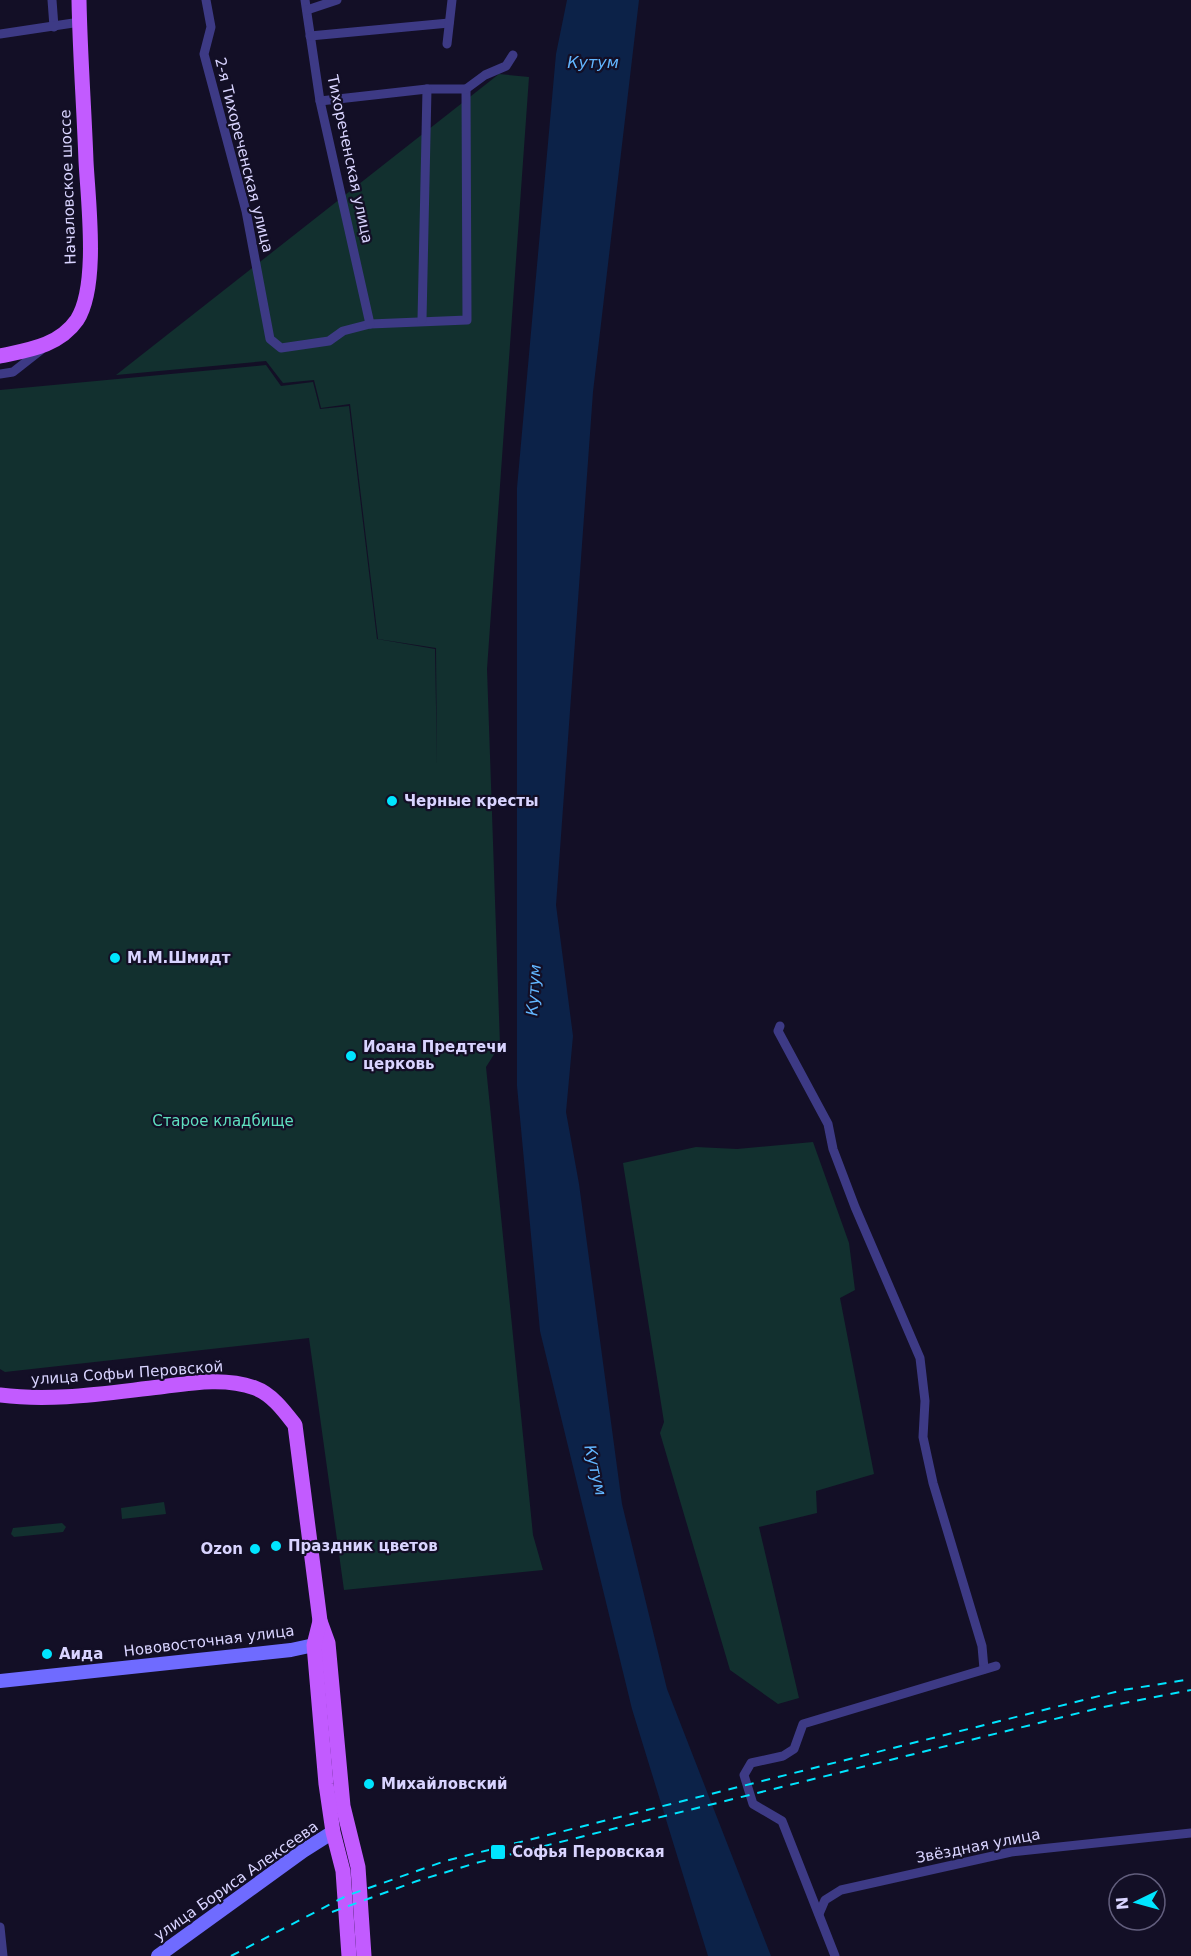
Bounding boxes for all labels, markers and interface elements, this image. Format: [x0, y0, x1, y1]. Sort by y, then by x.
water label: Кутум [567, 53, 619, 72]
street label: 2-я Тихореченская улица [211, 56, 277, 254]
street label: Тихореченская улица [323, 72, 377, 245]
street label: Началовское шоссе [56, 109, 80, 265]
place label: Черные кресты [404, 792, 539, 810]
marker: Черные кресты [385, 794, 399, 808]
place label: М.М.Шмидт [127, 949, 231, 967]
marker: М.М.Шмидт [108, 951, 122, 965]
water label: Кутум [522, 964, 545, 1016]
place label: Иоана Предтечи церковь [363, 1038, 507, 1073]
marker: Иоана Предтечи церковь [344, 1049, 358, 1063]
park label: Старое кладбище [152, 1112, 294, 1130]
street label: улица Софьи Перовской [30, 1357, 224, 1389]
water label: Кутум [580, 1443, 611, 1497]
place label: Праздник цветов [288, 1537, 438, 1555]
marker: Праздник цветов [269, 1539, 283, 1553]
place label: Ozon [201, 1540, 243, 1558]
marker: Ozon [248, 1542, 262, 1556]
street label: Нововосточная улица [123, 1622, 295, 1660]
place label: Аида [59, 1645, 103, 1663]
marker: Аида [40, 1647, 54, 1661]
place label: Михайловский [381, 1775, 508, 1793]
marker: Михайловский [362, 1777, 376, 1791]
street label: улица Бориса Алексеева [150, 1817, 322, 1945]
street label: Звёздная улица [914, 1825, 1042, 1867]
marker: Софья Перовская [489, 1843, 507, 1861]
place label: Софья Перовская [512, 1843, 665, 1861]
north arrow [1107, 1872, 1167, 1932]
text: N [1113, 1896, 1133, 1911]

